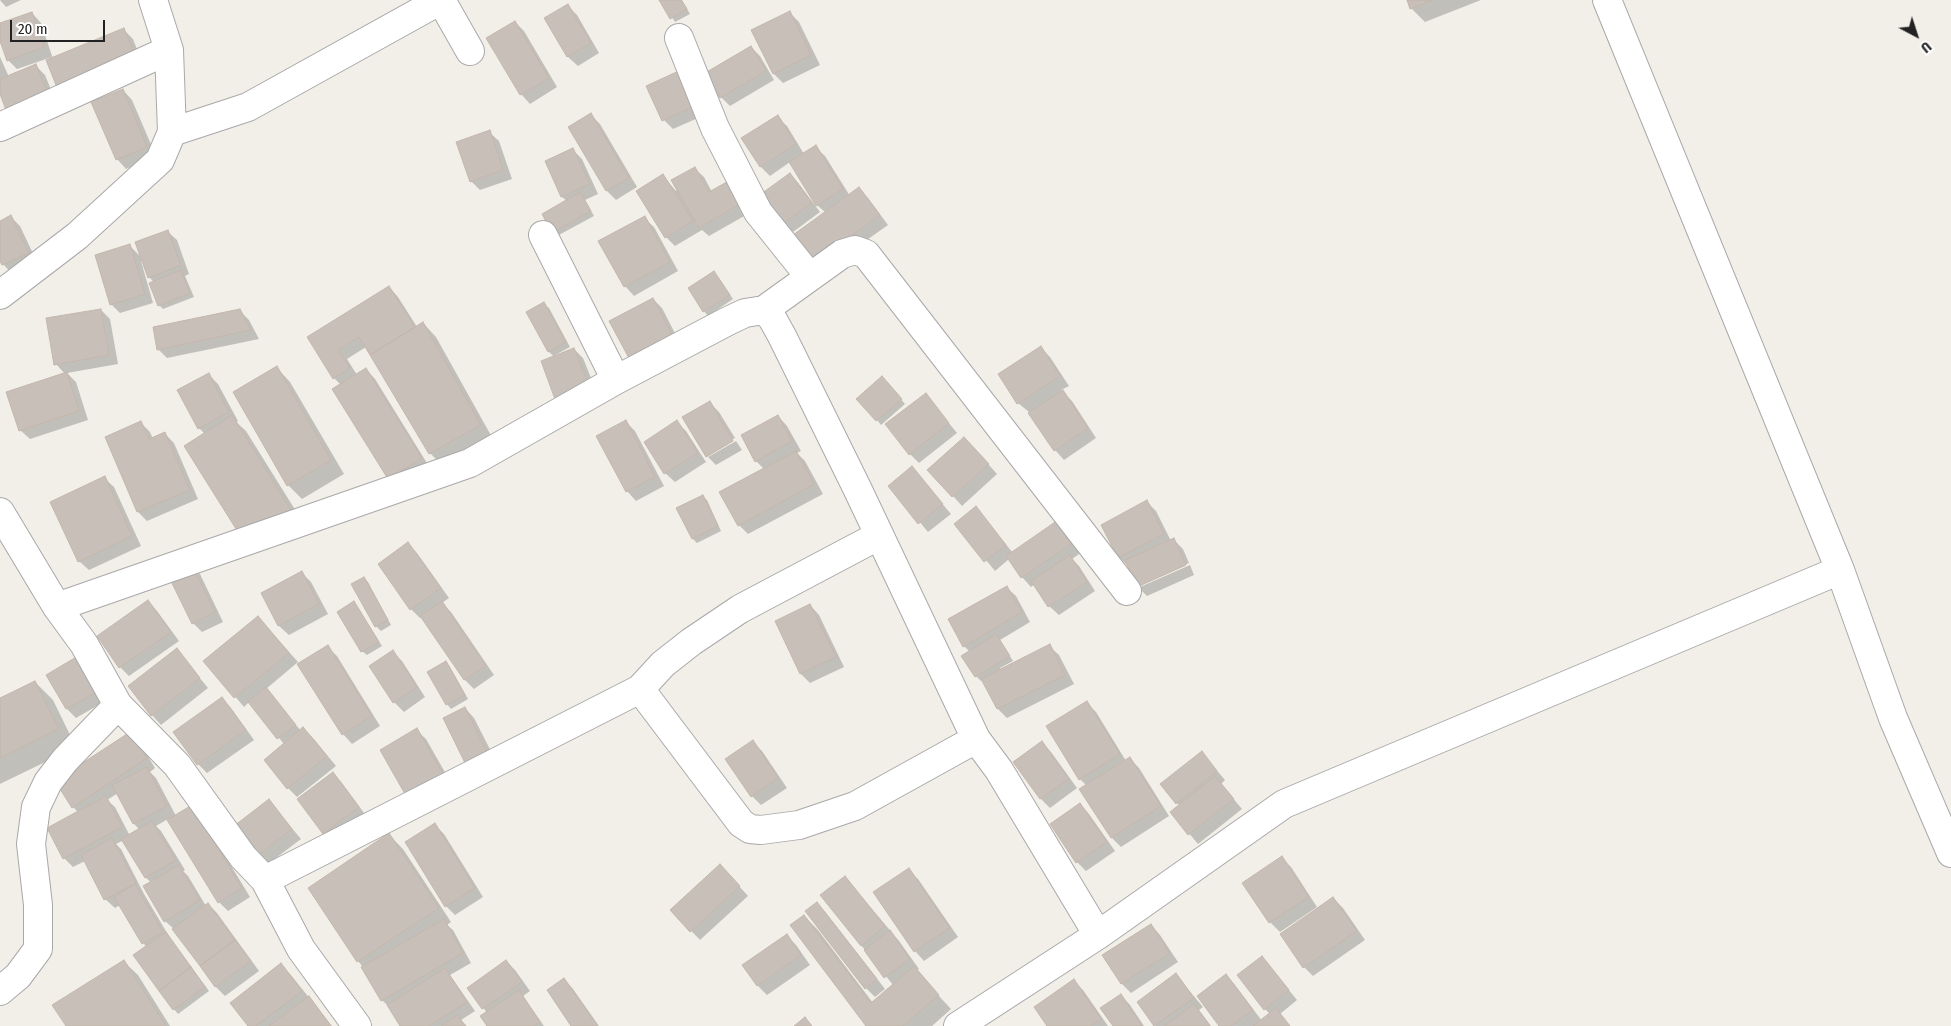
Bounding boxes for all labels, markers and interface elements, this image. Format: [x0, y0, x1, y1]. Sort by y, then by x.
scale bar [12, 10, 108, 42]
north arrow [1891, 10, 1941, 60]
text: 20 m [18, 20, 48, 38]
text: U [1917, 38, 1935, 56]

